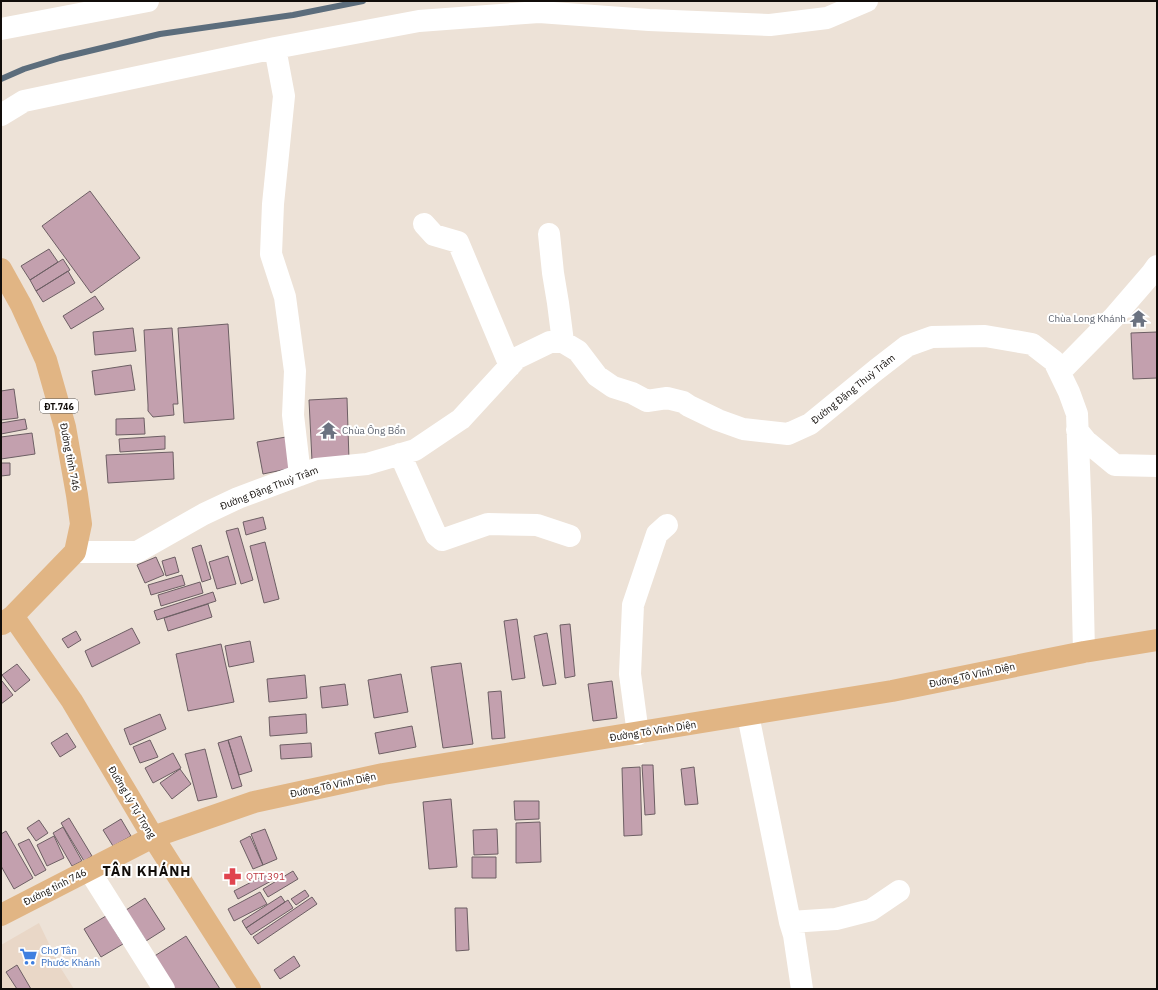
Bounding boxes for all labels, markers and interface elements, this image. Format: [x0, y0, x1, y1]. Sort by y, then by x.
temple icon: Chùa Long Khánh [1129, 308, 1149, 328]
place label: Chùa Long Khánh [1048, 312, 1126, 325]
street label: Đường Đặng Thuỳ Trâm [808, 351, 898, 427]
road number: ĐT.746 [40, 399, 78, 413]
temple icon: Chùa Ông Bổn [319, 420, 339, 440]
street label: Đường tỉnh 746 [57, 422, 83, 492]
place label: Chùa Ông Bổn [342, 424, 405, 437]
street label: Đường Đặng Thuỳ Trâm [218, 463, 320, 513]
street label: Đường Tô Vĩnh Diện [928, 660, 1016, 690]
street label: Đường Tô Vĩnh Diện [609, 718, 697, 744]
street label: Đường Lý Tự Trọng [105, 764, 159, 841]
street label: Đường Tô Vĩnh Diện [289, 770, 377, 800]
district label: TÂN KHÁNH [102, 861, 192, 880]
street label: Đường tỉnh 746 [21, 866, 89, 908]
pharmacy icon: QTT 391 [223, 866, 243, 886]
place label: QTT 391 [246, 870, 285, 883]
place label: Chợ Tân Phước Khánh [41, 944, 100, 969]
supermarket icon: Chợ Tân Phước Khánh [18, 946, 38, 966]

